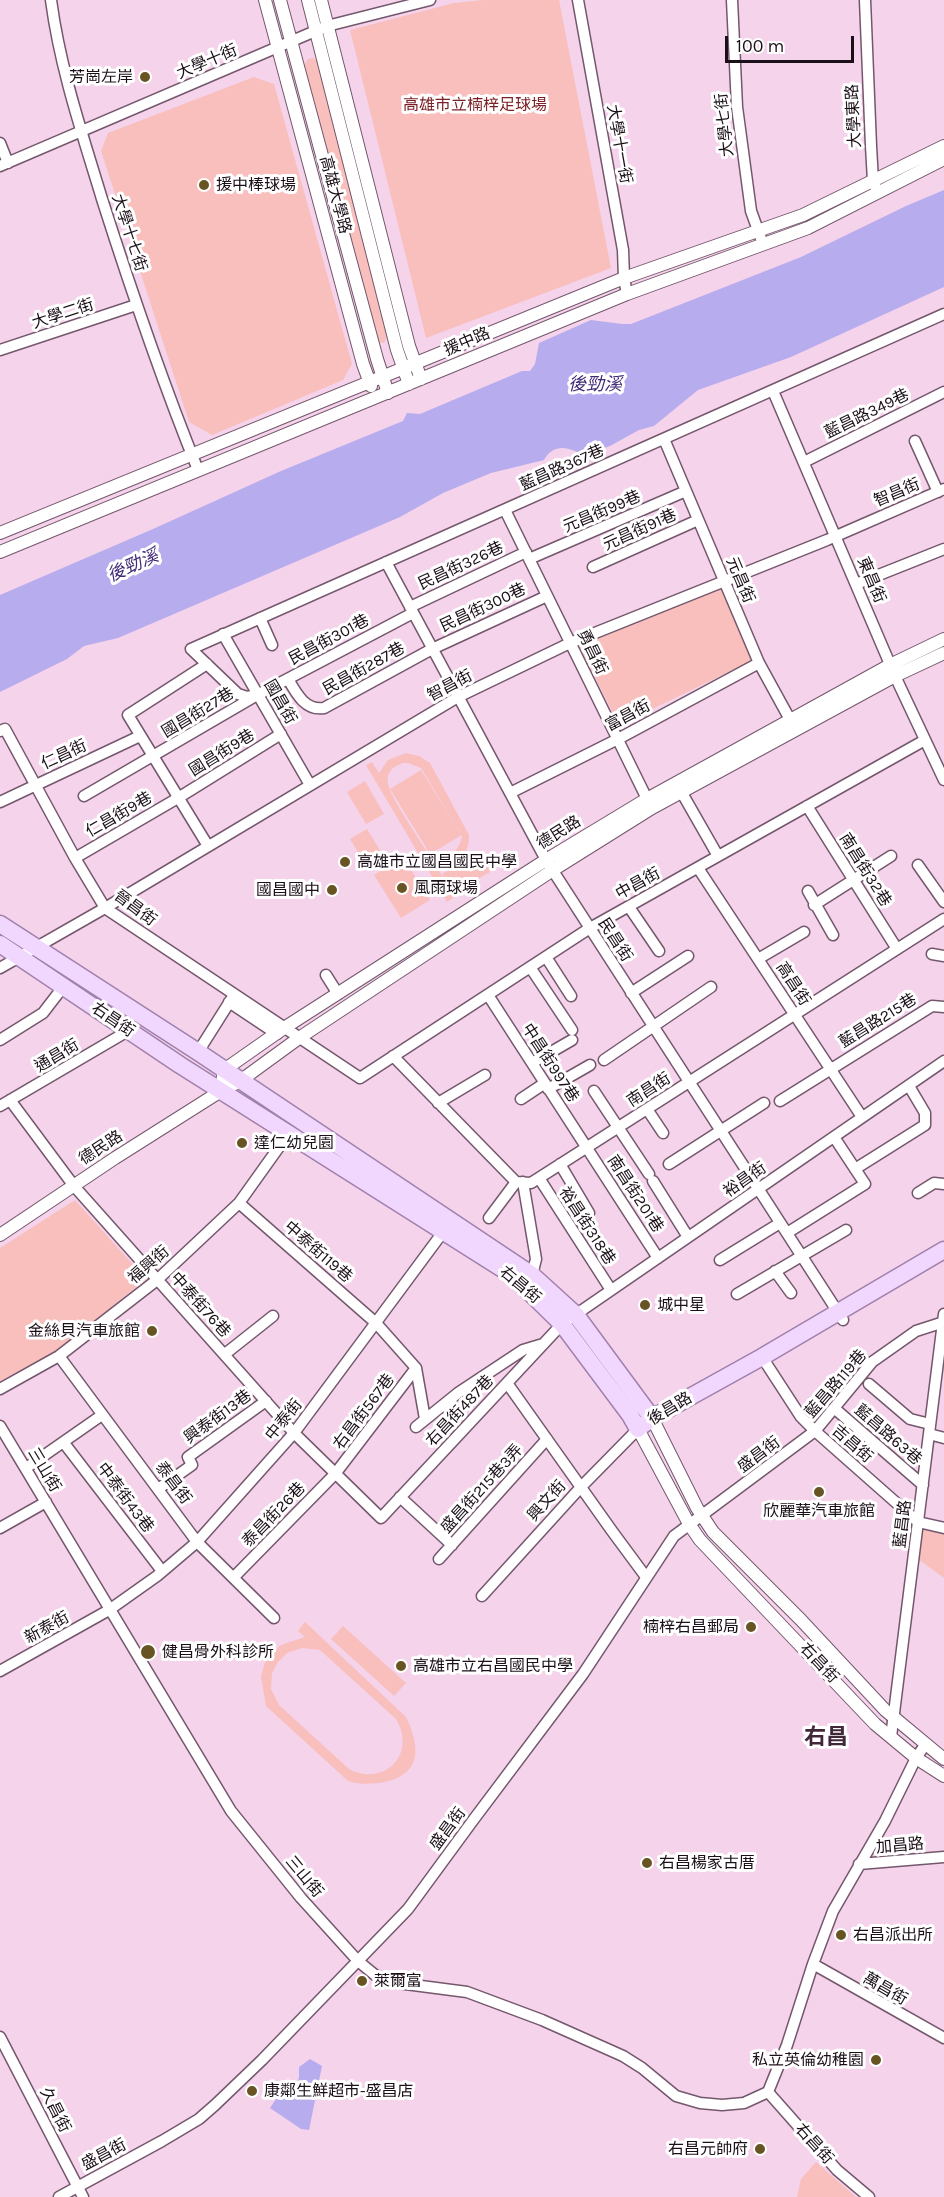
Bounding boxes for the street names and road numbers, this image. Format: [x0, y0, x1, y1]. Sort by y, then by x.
street label: 大學十街 [174, 41, 240, 83]
street label: 大學東路 [843, 84, 865, 148]
street label: 大學七街 [712, 92, 738, 158]
street label: 大學十一街 [603, 103, 635, 185]
street label: 高雄大學路 [315, 154, 355, 236]
street label: 大學十七街 [108, 192, 150, 274]
street label: 大學二街 [30, 295, 96, 333]
street label: 援中路 [441, 324, 493, 360]
street label: 藍昌路349巷 [822, 385, 912, 443]
street label: 藍昌路367巷 [517, 441, 607, 495]
street label: 智昌街 [871, 475, 923, 511]
street label: 元昌街99巷 [560, 487, 644, 537]
street label: 元昌街91巷 [600, 505, 680, 555]
street label: 民昌街326巷 [415, 538, 507, 594]
street label: 元昌街 [722, 554, 758, 606]
street label: 東昌街 [853, 554, 889, 606]
street label: 民昌街300巷 [437, 580, 529, 636]
street label: 民昌街301巷 [286, 611, 372, 669]
street label: 勇昌街 [573, 626, 611, 678]
street label: 民昌街287巷 [320, 639, 408, 699]
street label: 智昌街 [424, 666, 476, 706]
street label: 國昌街 [260, 676, 300, 728]
street label: 國昌街27巷 [158, 684, 238, 742]
street label: 富昌街 [602, 696, 654, 736]
street label: 國昌街9巷 [186, 725, 258, 781]
street label: 仁昌街 [38, 736, 90, 774]
street label: 仁昌街9巷 [82, 788, 156, 842]
street label: 德民路 [534, 812, 584, 854]
street label: 南昌街32巷 [835, 830, 895, 910]
street label: 中昌街 [612, 864, 664, 904]
street label: 晉昌街 [110, 886, 160, 930]
street label: 民昌街 [594, 915, 636, 965]
street label: 高昌街 [772, 959, 814, 1009]
street label: 藍昌路215巷 [836, 990, 920, 1052]
street label: 右昌街 [88, 999, 138, 1041]
street label: 中昌街997巷 [517, 1020, 583, 1106]
street label: 通昌街 [31, 1035, 83, 1077]
street label: 南昌街 [624, 1069, 674, 1111]
street label: 德民路 [76, 1127, 126, 1169]
street label: 南昌街201巷 [603, 1152, 667, 1236]
street label: 裕昌街 [720, 1158, 770, 1202]
street label: 裕昌街318巷 [555, 1184, 619, 1268]
street label: 中泰街119巷 [280, 1217, 356, 1287]
street label: 福興街 [125, 1242, 173, 1288]
street label: 右昌街 [495, 1262, 545, 1308]
street label: 中泰街76巷 [166, 1269, 234, 1341]
street label: 藍昌路119巷 [801, 1346, 871, 1422]
street label: 右昌街567巷 [329, 1370, 399, 1454]
street label: 右昌街487巷 [422, 1371, 498, 1451]
street label: 興泰街13巷 [181, 1386, 255, 1448]
street label: 後昌路 [644, 1388, 696, 1430]
street label: 中泰街 [261, 1395, 307, 1445]
street label: 藍昌路63巷 [851, 1401, 925, 1469]
street label: 吉昌街 [828, 1421, 876, 1467]
street label: 盛昌街 [734, 1433, 784, 1477]
street label: 盛昌街215巷3弄 [437, 1441, 527, 1537]
street label: 三山街 [23, 1444, 65, 1496]
street label: 泰昌街 [151, 1458, 195, 1508]
street label: 中泰街43巷 [93, 1459, 157, 1537]
street label: 興文街 [524, 1477, 570, 1525]
street label: 泰昌街26巷 [238, 1479, 310, 1551]
street label: 藍昌路 [891, 1499, 915, 1549]
street label: 新泰街 [21, 1608, 73, 1648]
street label: 右昌街 [796, 1639, 842, 1687]
street label: 盛昌街 [426, 1804, 470, 1854]
street label: 加昌路 [875, 1834, 925, 1858]
street label: 三山街 [281, 1852, 327, 1902]
street label: 萬昌街 [859, 1969, 911, 2009]
street label: 久昌街 [36, 2084, 74, 2136]
street label: 右昌街 [791, 2120, 837, 2168]
street label: 盛昌街 [78, 2135, 130, 2175]

